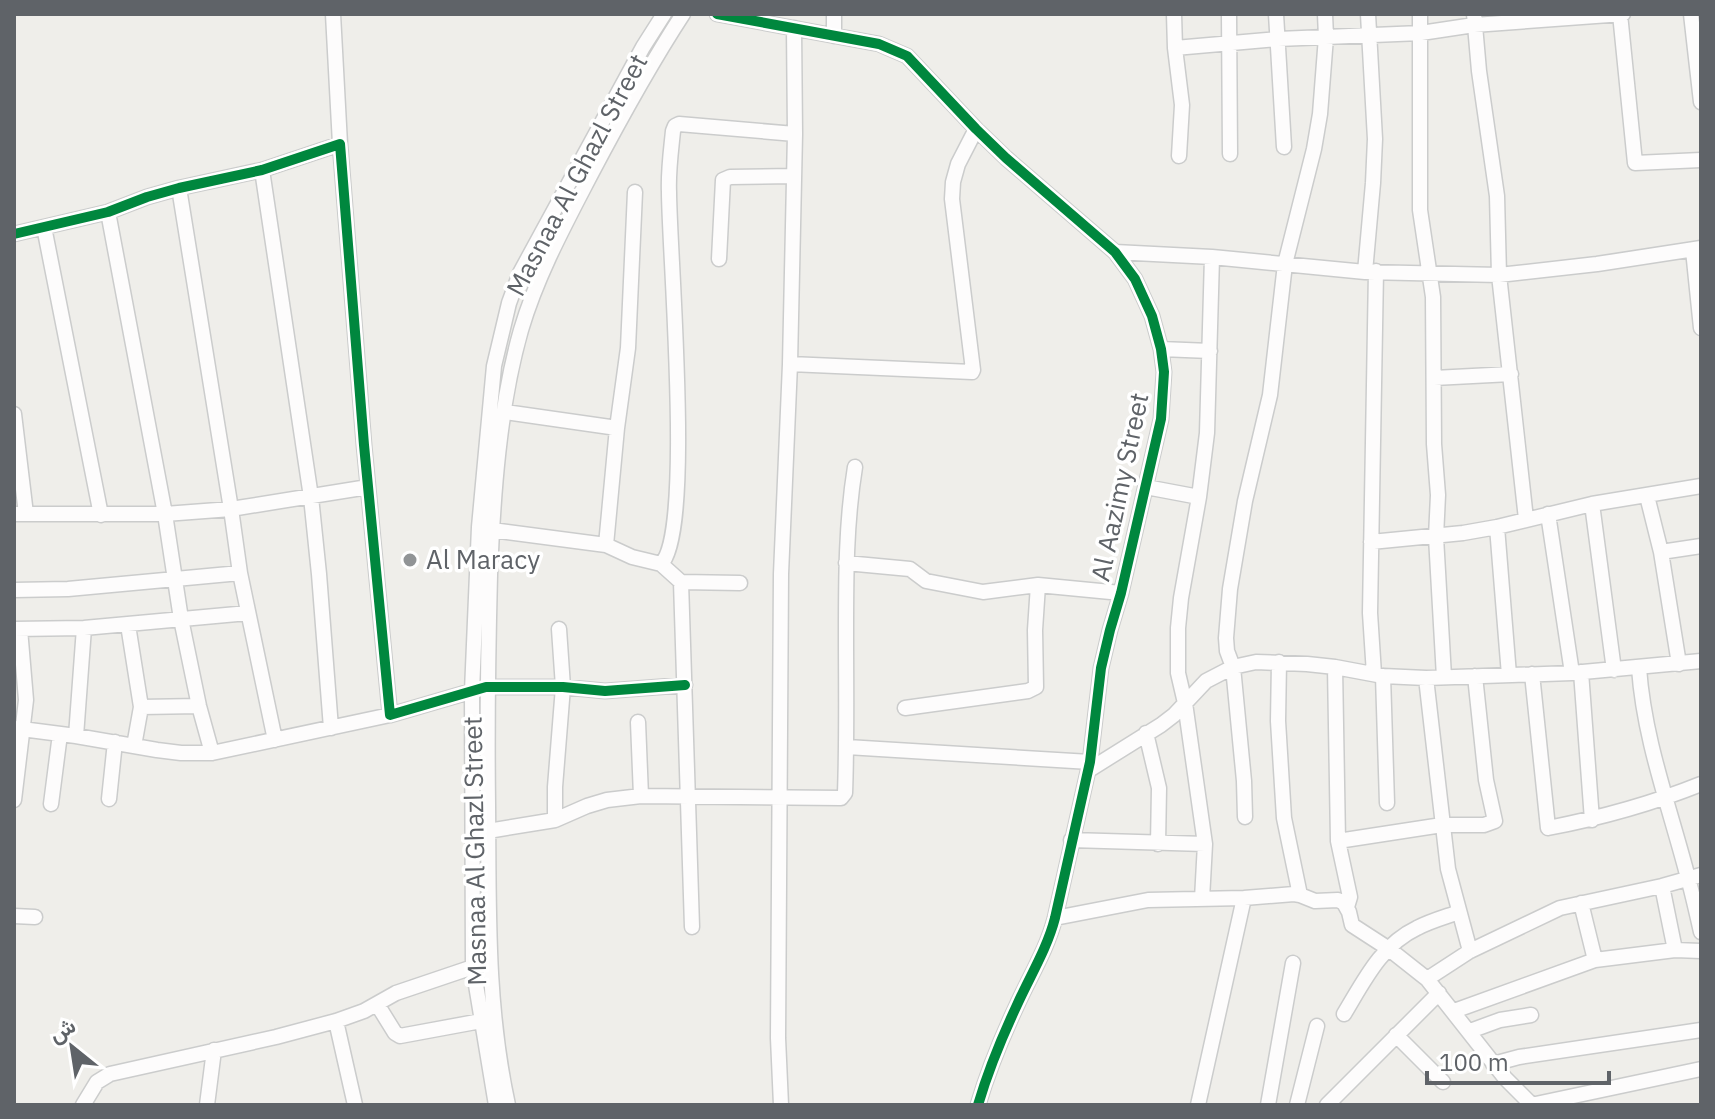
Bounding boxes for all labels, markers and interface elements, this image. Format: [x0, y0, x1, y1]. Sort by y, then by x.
street label: Masnaa Al Ghazl Street [498, 48, 654, 302]
street label: Al Aazimy Street [1082, 389, 1156, 584]
place label: Al Maracy [426, 542, 540, 576]
marker: Al Maracy [401, 551, 419, 569]
street label: Masnaa Al Ghazl Street [455, 716, 493, 986]
north arrow [32, 1007, 112, 1087]
text: ش [43, 1010, 80, 1048]
scale bar [1427, 1035, 1609, 1085]
text: 100 m [1439, 1046, 1509, 1078]

